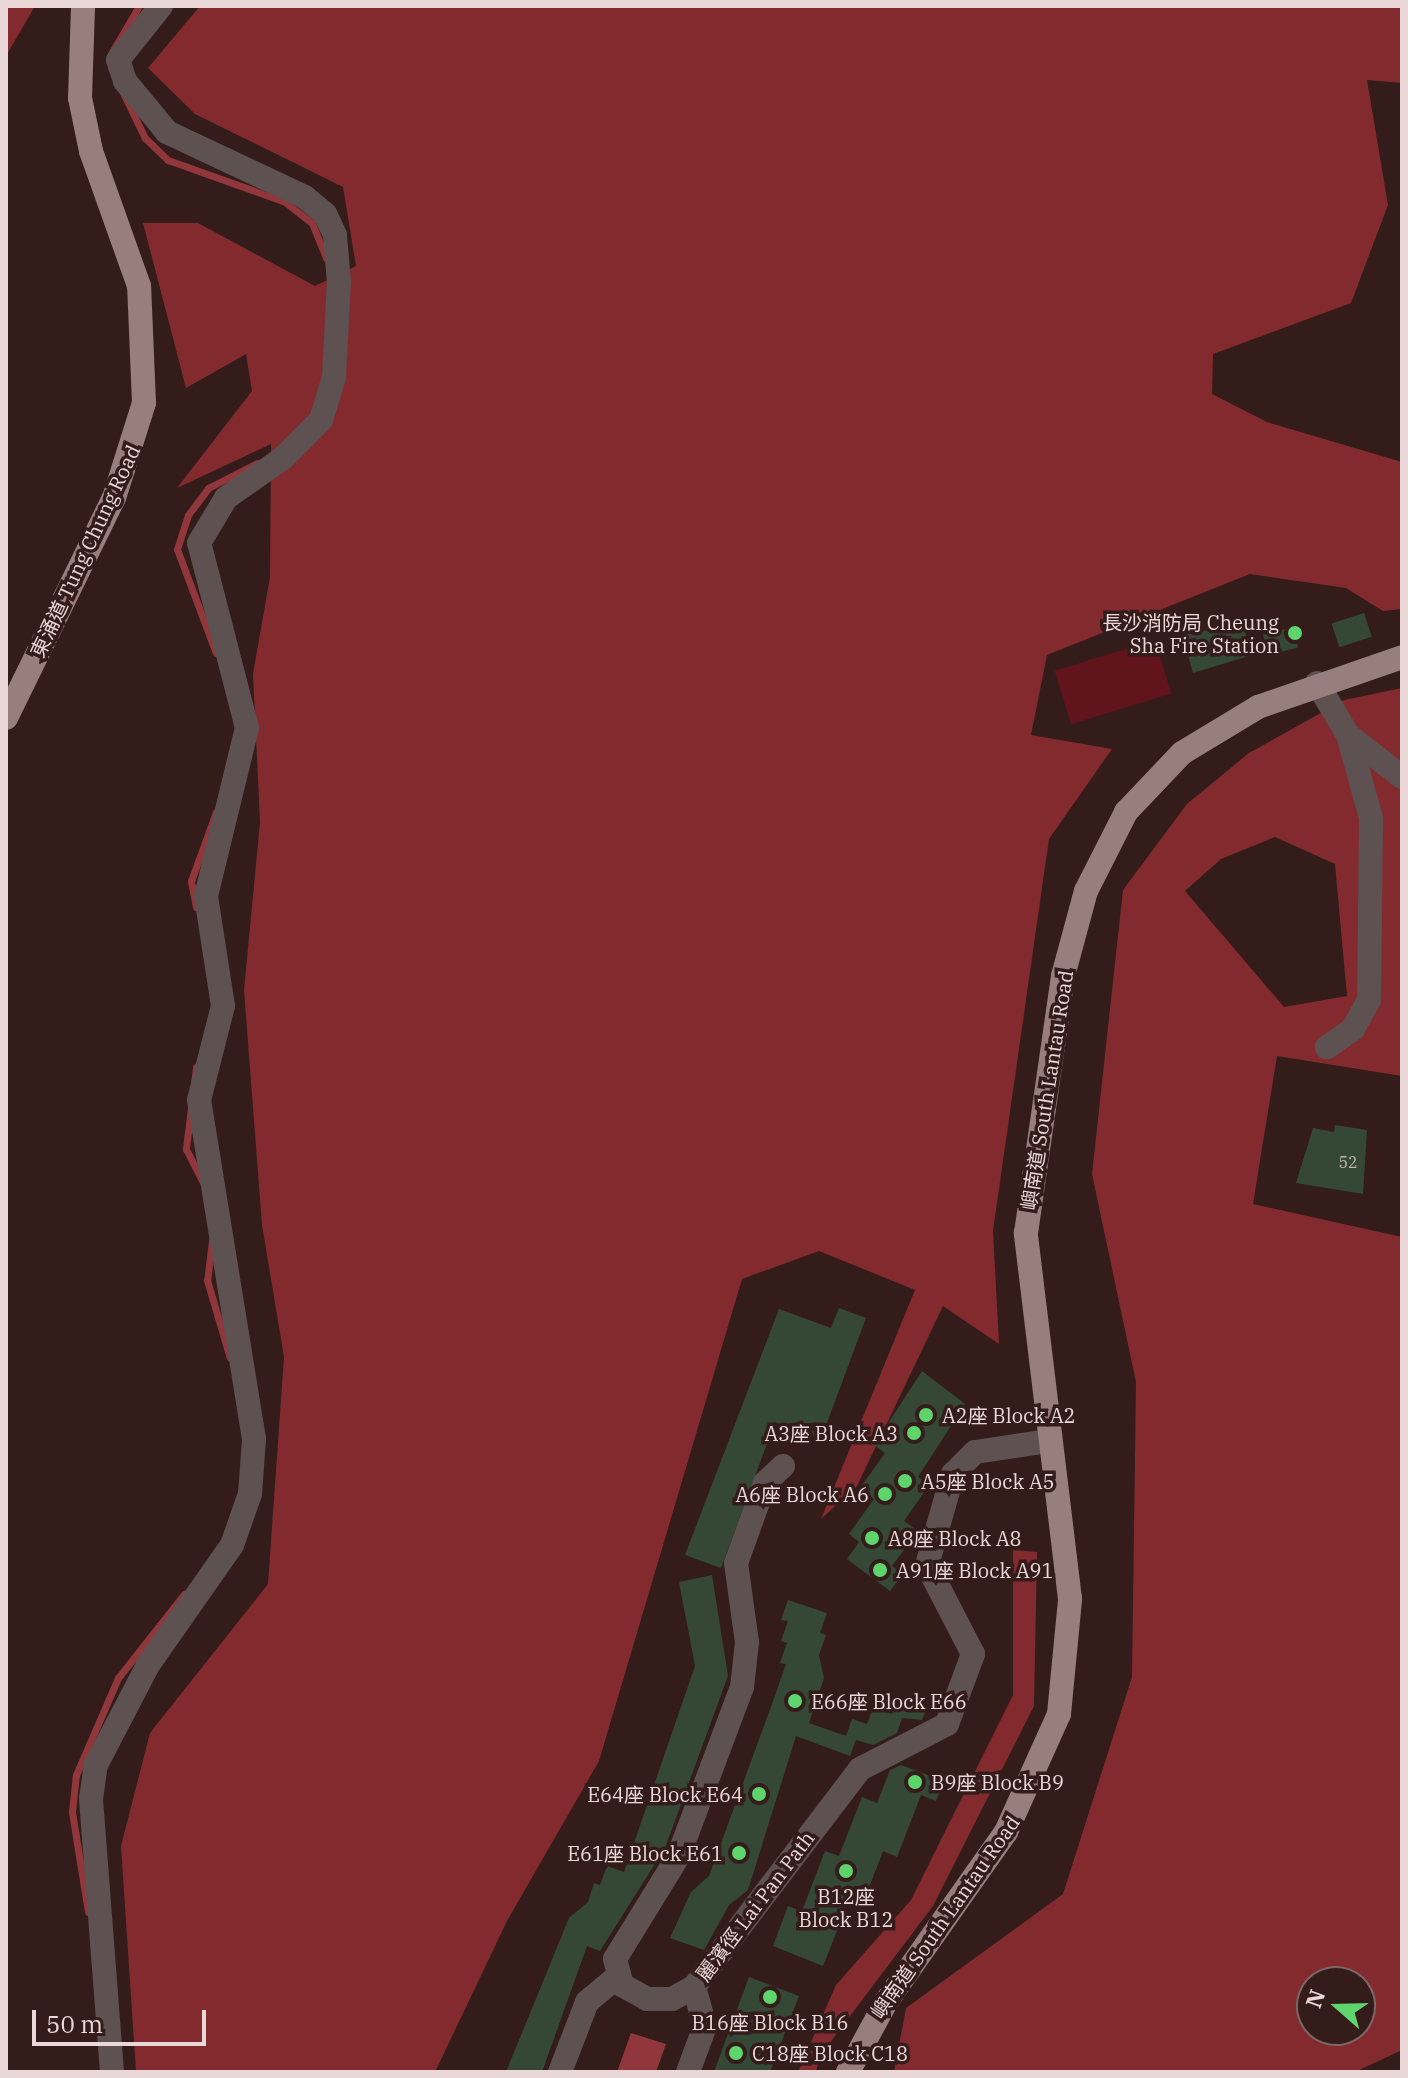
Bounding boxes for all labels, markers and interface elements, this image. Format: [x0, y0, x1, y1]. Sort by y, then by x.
street label: 東涌道 Tung Chung Road [25, 441, 145, 661]
place label: 長沙消防局 Cheung Sha Fire Station [1102, 610, 1279, 657]
marker: 長沙消防局 Cheung Sha Fire Station [1286, 624, 1304, 642]
street label: 嶼南道 South Lantau Road [1016, 968, 1078, 1212]
house number: 52 [1338, 1152, 1358, 1172]
place label: A2座 Block A2 [942, 1403, 1076, 1427]
marker: A2座 Block A2 [917, 1406, 935, 1424]
place label: A3座 Block A3 [764, 1421, 898, 1445]
marker: A3座 Block A3 [905, 1424, 923, 1442]
place label: A5座 Block A5 [921, 1469, 1055, 1493]
marker: A5座 Block A5 [896, 1472, 914, 1490]
place label: A6座 Block A6 [735, 1482, 869, 1506]
marker: A6座 Block A6 [876, 1485, 894, 1503]
place label: A8座 Block A8 [888, 1526, 1022, 1550]
marker: A8座 Block A8 [863, 1529, 881, 1547]
place label: A91座 Block A91 [896, 1558, 1054, 1582]
marker: A91座 Block A91 [871, 1561, 889, 1579]
place label: E66座 Block E66 [811, 1689, 967, 1713]
marker: E66座 Block E66 [786, 1692, 804, 1710]
place label: B9座 Block B9 [931, 1770, 1064, 1794]
marker: B9座 Block B9 [906, 1773, 924, 1791]
place label: E64座 Block E64 [587, 1782, 743, 1806]
marker: E64座 Block E64 [750, 1785, 768, 1803]
street label: 嶼南道 South Lantau Road [866, 1811, 1024, 2023]
street label: 麗濱徑 Lai Pan Path [691, 1826, 819, 1986]
place label: E61座 Block E61 [567, 1841, 723, 1865]
marker: E61座 Block E61 [730, 1844, 748, 1862]
marker: B12座 Block B12 [837, 1862, 855, 1880]
place label: B12座 Block B12 [799, 1884, 893, 1931]
north arrow [1296, 1966, 1376, 2046]
text: N [1298, 1985, 1331, 2011]
marker: B16座 Block B16 [761, 1988, 779, 2006]
scale bar [36, 1994, 210, 2044]
text: 50 m [46, 2008, 103, 2040]
place label: B16座 Block B16 [692, 2010, 848, 2034]
place label: C18座 Block C18 [752, 2041, 908, 2065]
marker: C18座 Block C18 [727, 2044, 745, 2062]

